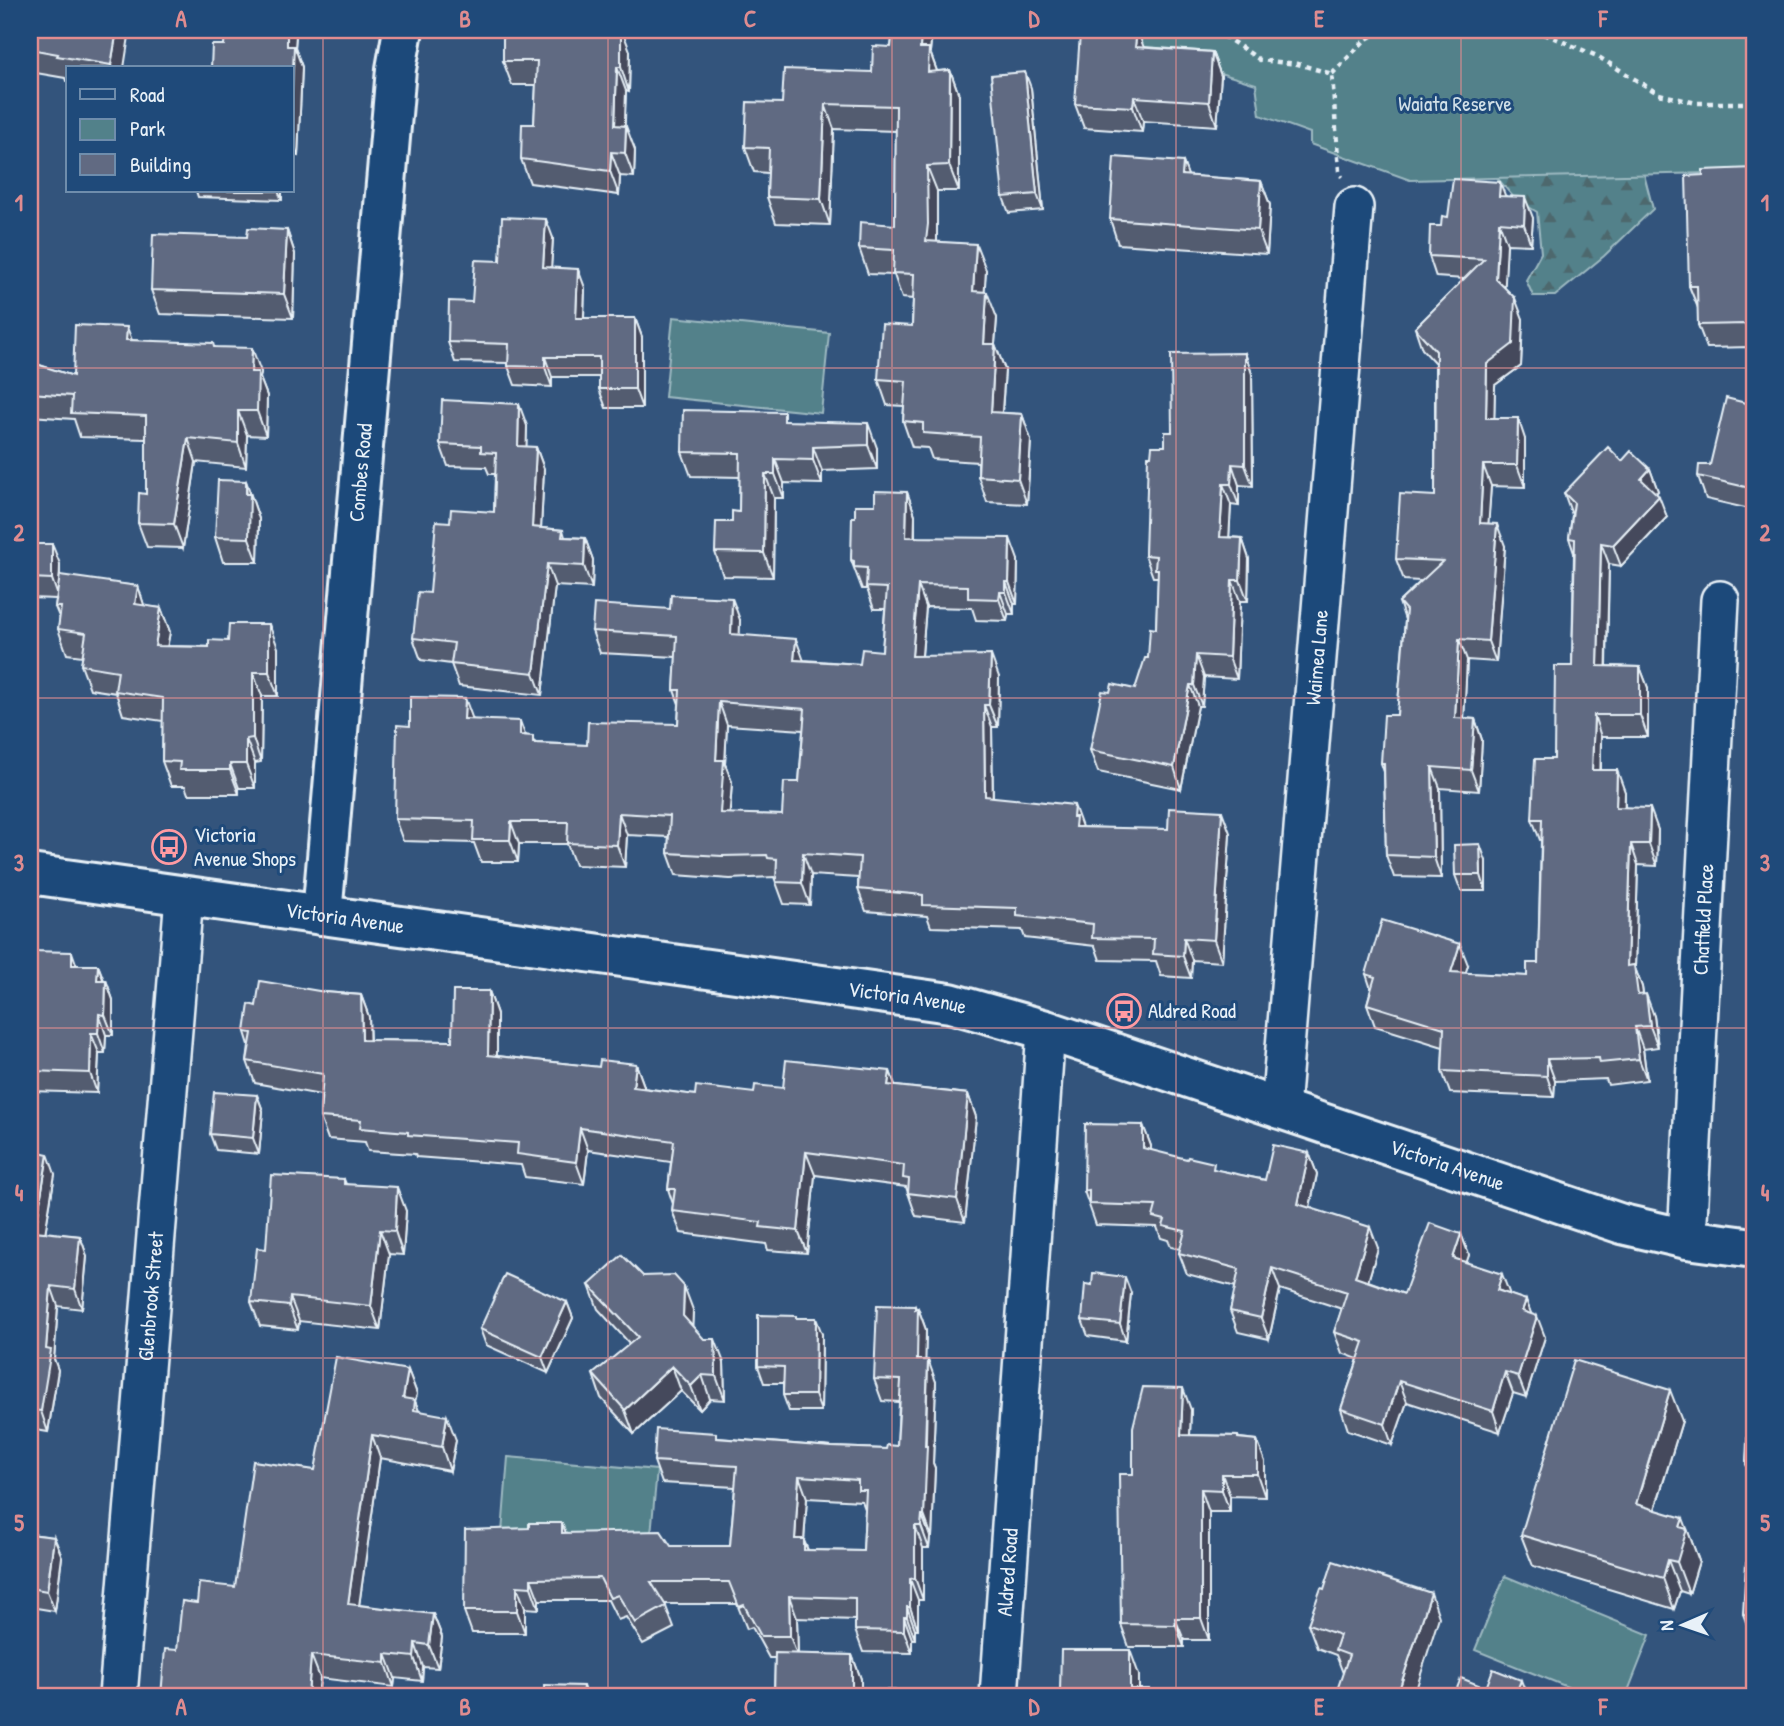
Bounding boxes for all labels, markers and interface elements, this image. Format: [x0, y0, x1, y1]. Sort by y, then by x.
text: A [175, 3, 187, 34]
text: B [459, 3, 471, 34]
text: C [744, 3, 756, 34]
text: D [1029, 3, 1041, 34]
text: E [1314, 3, 1325, 34]
text: F [1598, 3, 1609, 34]
legend [66, 66, 294, 192]
text: Road [130, 80, 164, 109]
park label: Waiata Reserve [1398, 89, 1512, 118]
text: Park [130, 114, 165, 143]
text: Building [130, 150, 191, 179]
text: 1 [15, 187, 23, 218]
text: 1 [1761, 187, 1769, 218]
street label: Combes Road [341, 422, 379, 523]
text: 2 [14, 517, 25, 548]
text: 2 [1760, 517, 1771, 548]
street label: Waimea Lane [1298, 609, 1335, 706]
place label: Victoria Avenue Shops [194, 820, 296, 873]
bus stop icon: Victoria Avenue Shops [150, 828, 188, 866]
text: 3 [14, 847, 24, 878]
text: 3 [1760, 847, 1770, 878]
street label: Chatfield Place [1686, 863, 1720, 976]
street label: Victoria Avenue [284, 895, 406, 940]
street label: Victoria Avenue [846, 974, 970, 1021]
bus stop icon: Aldred Road [1105, 992, 1143, 1030]
place label: Aldred Road [1148, 996, 1236, 1025]
street label: Victoria Avenue [1386, 1132, 1509, 1197]
text: 4 [15, 1177, 24, 1208]
text: 4 [1761, 1177, 1770, 1208]
street label: Glenbrook Street [131, 1230, 170, 1362]
text: 5 [14, 1507, 24, 1538]
text: 5 [1760, 1507, 1770, 1538]
street label: Aldred Road [990, 1527, 1025, 1617]
north arrow [1648, 1590, 1718, 1660]
text: N [1653, 1620, 1679, 1631]
text: A [175, 1691, 187, 1722]
text: B [459, 1691, 471, 1722]
text: C [744, 1691, 756, 1722]
text: D [1029, 1691, 1041, 1722]
text: E [1314, 1691, 1325, 1722]
text: F [1598, 1691, 1609, 1722]

